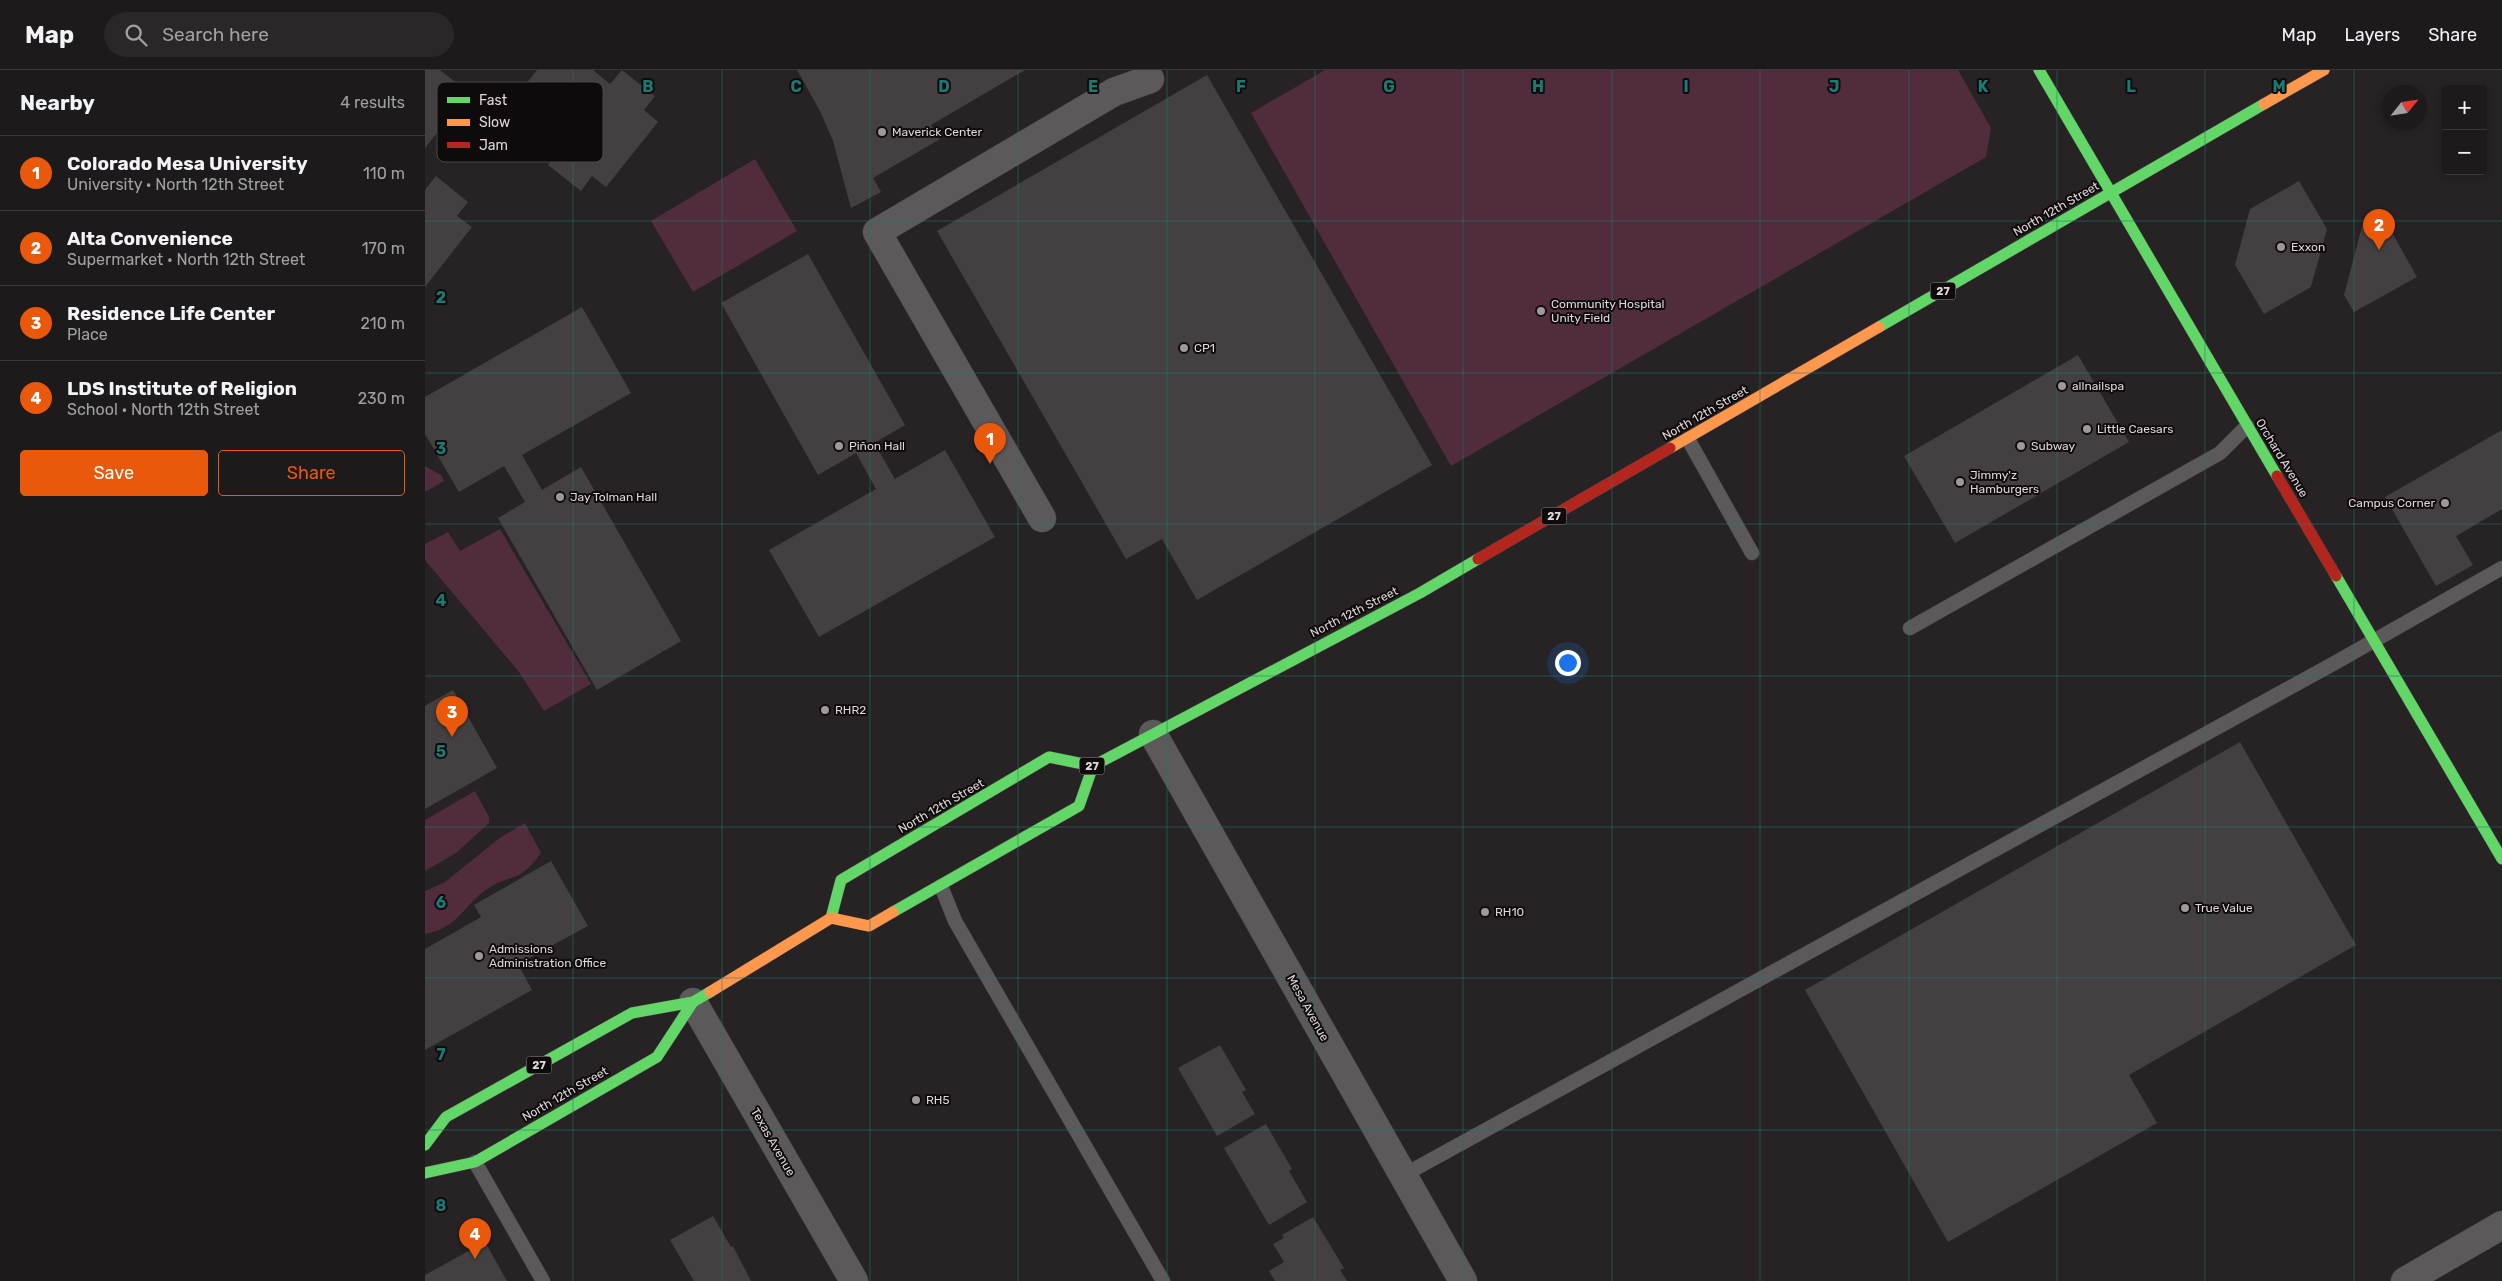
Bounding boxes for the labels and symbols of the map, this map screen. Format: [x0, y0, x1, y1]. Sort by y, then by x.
text: B [642, 77, 654, 96]
text: C [790, 77, 802, 96]
text: D [938, 77, 950, 96]
text: E [1088, 77, 1098, 96]
text: F [1236, 77, 1246, 96]
text: G [1383, 77, 1395, 96]
text: H [1532, 77, 1544, 96]
text: I [1683, 77, 1689, 96]
text: J [1829, 77, 1839, 96]
text: K [1978, 77, 1989, 96]
text: L [2126, 77, 2136, 96]
text: M [2272, 77, 2286, 96]
legend [437, 82, 603, 162]
north arrow [2382, 85, 2427, 130]
text: Fast [479, 92, 508, 109]
text: Slow [479, 114, 510, 131]
place label: Maverick Center [892, 125, 983, 139]
marker: Maverick Center [876, 126, 888, 138]
text: Jam [479, 137, 508, 154]
street label: North 12th Street [2011, 179, 2102, 239]
pin: 2 [2363, 209, 2395, 250]
place label: Exxon [2291, 240, 2325, 254]
marker: Exxon [2275, 241, 2287, 253]
road number: 27 [1931, 282, 1955, 300]
text: 2 [436, 288, 446, 307]
place label: Community Hospital Unity Field [1551, 297, 1665, 325]
marker: Community Hospital Unity Field [1535, 305, 1547, 317]
place label: CP1 [1194, 341, 1215, 355]
marker: CP1 [1178, 342, 1190, 354]
place label: allnailspa [2072, 379, 2124, 393]
marker: allnailspa [2056, 380, 2068, 392]
street label: North 12th Street [1660, 383, 1751, 443]
street label: Orchard Avenue [2253, 416, 2311, 500]
place label: Little Caesars [2097, 422, 2173, 436]
pin: 1 [974, 423, 1006, 464]
marker: Little Caesars [2081, 423, 2093, 435]
text: 3 [436, 439, 446, 458]
place label: Piñon Hall [849, 439, 905, 453]
place label: Subway [2031, 439, 2076, 453]
marker: Piñon Hall [833, 440, 845, 452]
marker: Subway [2015, 440, 2027, 452]
place label: Jimmy'z Hamburgers [1970, 468, 2039, 496]
marker: Jimmy'z Hamburgers [1954, 476, 1966, 488]
place label: Jay Tolman Hall [570, 490, 657, 504]
marker: Jay Tolman Hall [554, 491, 566, 503]
place label: Campus Corner [2348, 496, 2435, 510]
marker: Campus Corner [2439, 497, 2451, 509]
road number: 27 [1541, 508, 1567, 524]
street label: North 12th Street [1308, 584, 1400, 640]
text: 4 [436, 591, 447, 610]
your location [1555, 650, 1581, 676]
pin: 3 [436, 696, 468, 737]
place label: RHR2 [835, 703, 866, 717]
marker: RHR2 [819, 704, 831, 716]
text: 5 [436, 742, 446, 761]
road number: 27 [1079, 758, 1105, 774]
street label: North 12th Street [896, 776, 987, 836]
text: 6 [436, 893, 446, 912]
place label: True Value [2195, 901, 2253, 915]
marker: True Value [2179, 902, 2191, 914]
place label: RH10 [1495, 905, 1524, 919]
marker: RH10 [1479, 906, 1491, 918]
place label: Admissions Administration Office [489, 942, 606, 970]
marker: Admissions Administration Office [473, 950, 485, 962]
street label: Mesa Avenue [1284, 972, 1332, 1044]
text: 7 [436, 1045, 446, 1064]
road number: 27 [527, 1056, 551, 1074]
street label: North 12th Street [520, 1064, 611, 1124]
place label: RH5 [926, 1093, 950, 1107]
marker: RH5 [910, 1094, 922, 1106]
street label: Texas Avenue [748, 1106, 798, 1179]
text: 8 [436, 1196, 447, 1215]
pin: 4 [459, 1218, 491, 1259]

